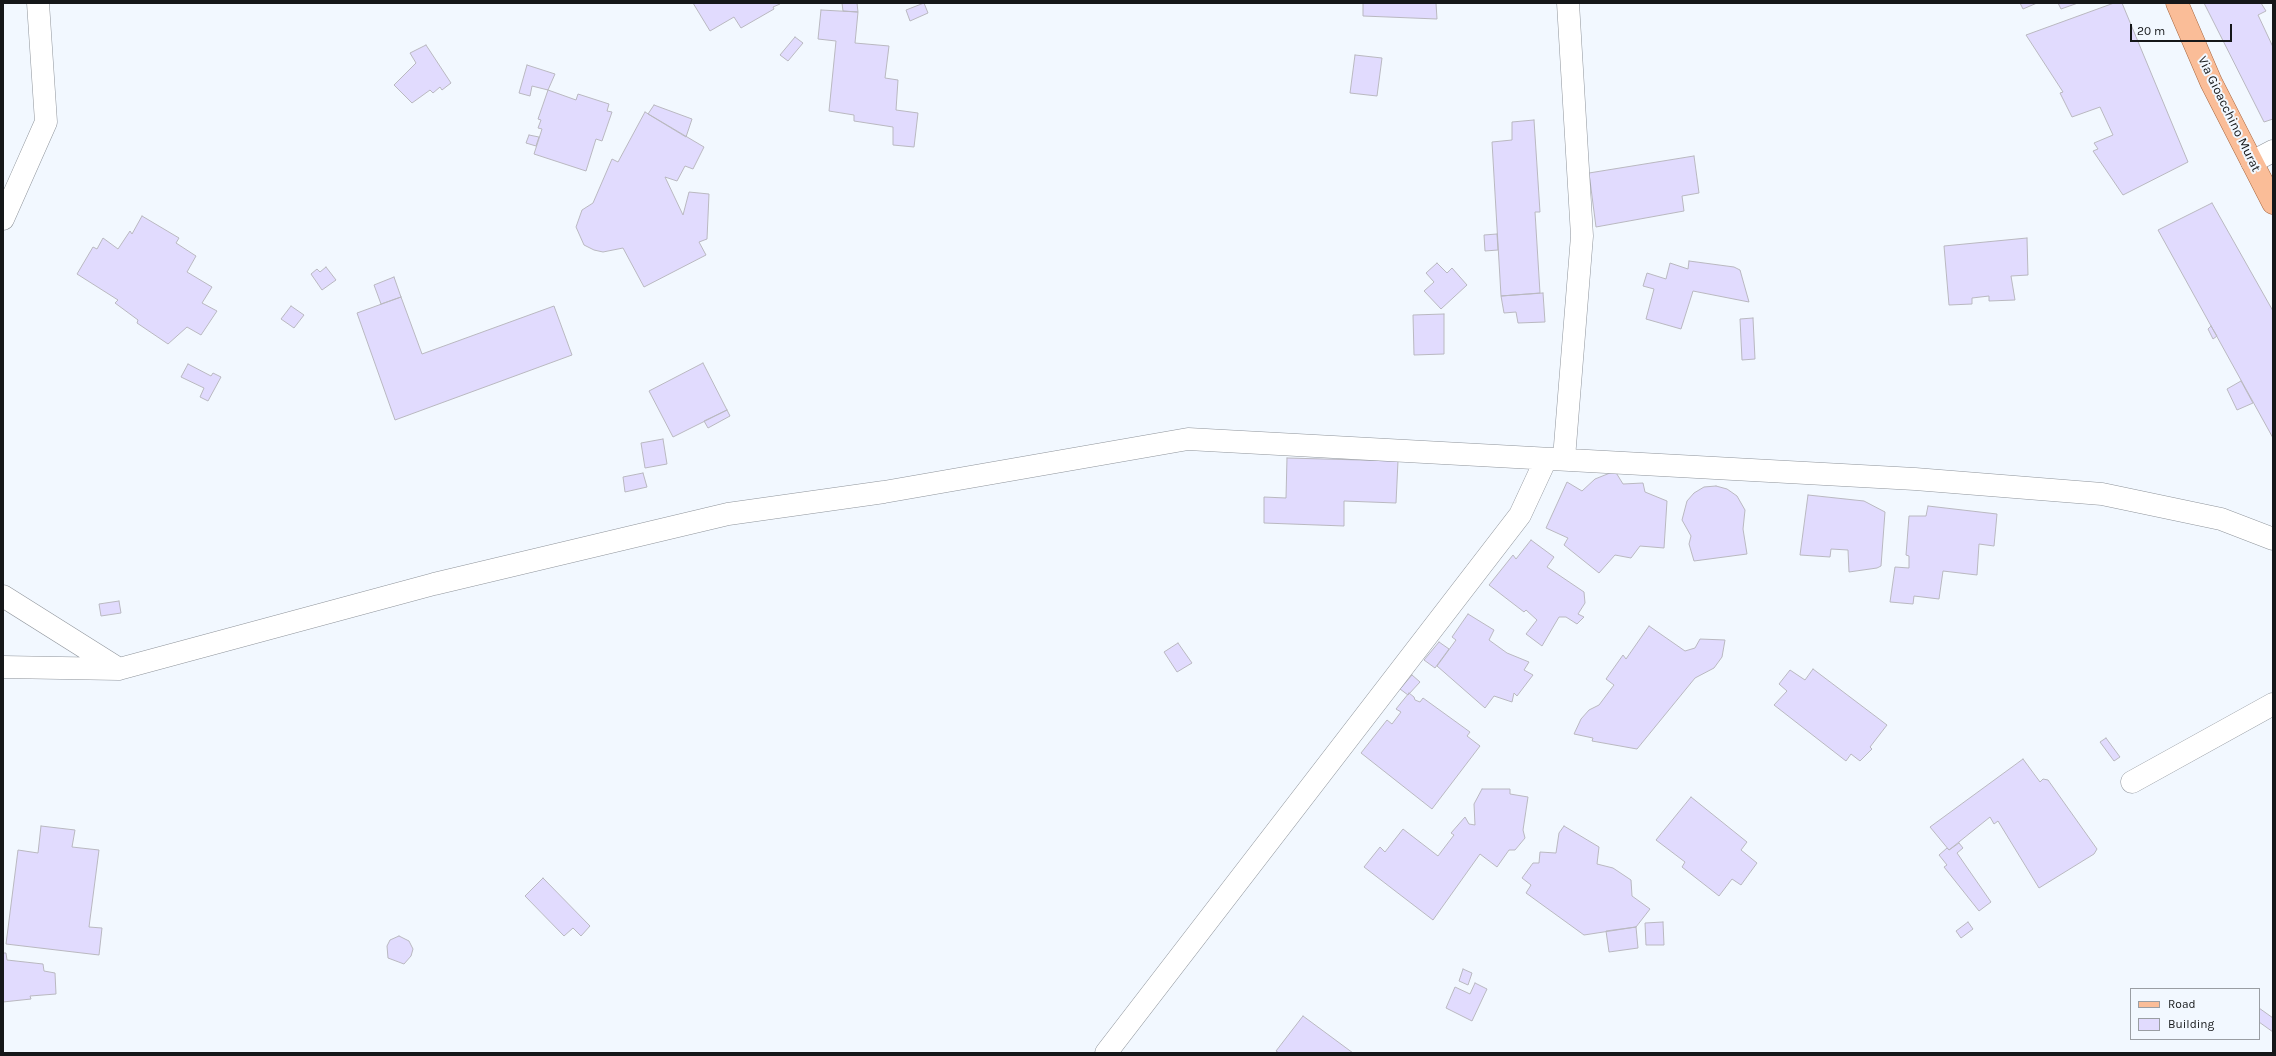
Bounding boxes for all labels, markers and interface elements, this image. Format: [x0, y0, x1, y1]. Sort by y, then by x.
scale bar [2132, 16, 2234, 42]
text: 20 m [2137, 24, 2165, 38]
street label: Via Gioacchino Murat [2194, 54, 2264, 174]
legend [2130, 988, 2260, 1040]
text: Road [2168, 997, 2196, 1011]
text: Building [2168, 1017, 2214, 1031]

